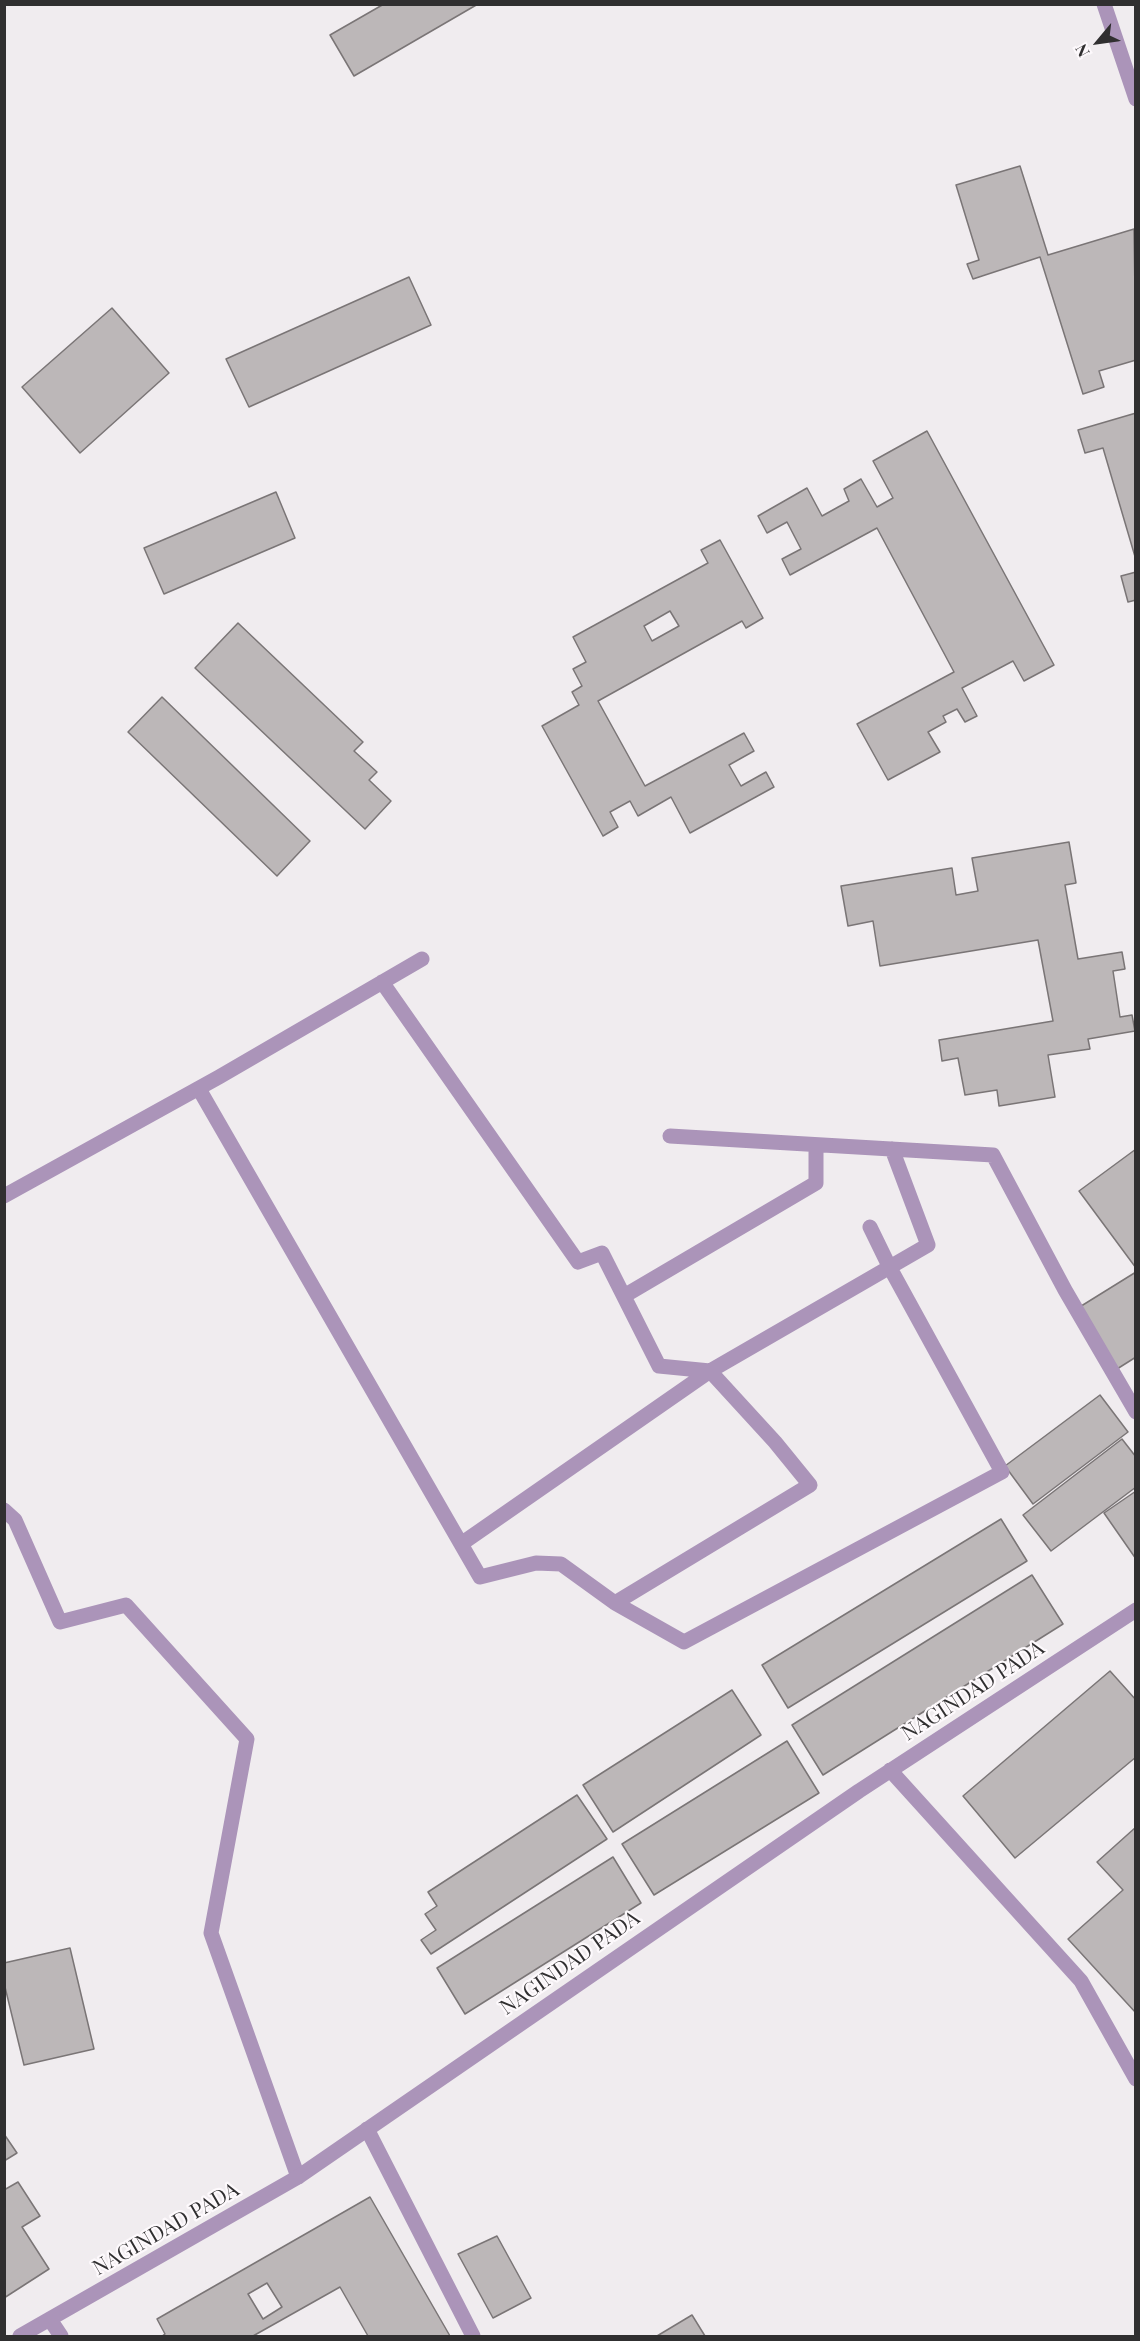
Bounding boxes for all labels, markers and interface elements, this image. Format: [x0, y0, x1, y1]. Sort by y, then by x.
north arrow [1068, 12, 1128, 72]
text: N [1070, 41, 1094, 61]
street label: NAGINDAD PADA [897, 1636, 1049, 1746]
street label: NAGINDAD PADA [495, 1905, 645, 2021]
street label: NAGINDAD PADA [88, 2177, 244, 2281]

